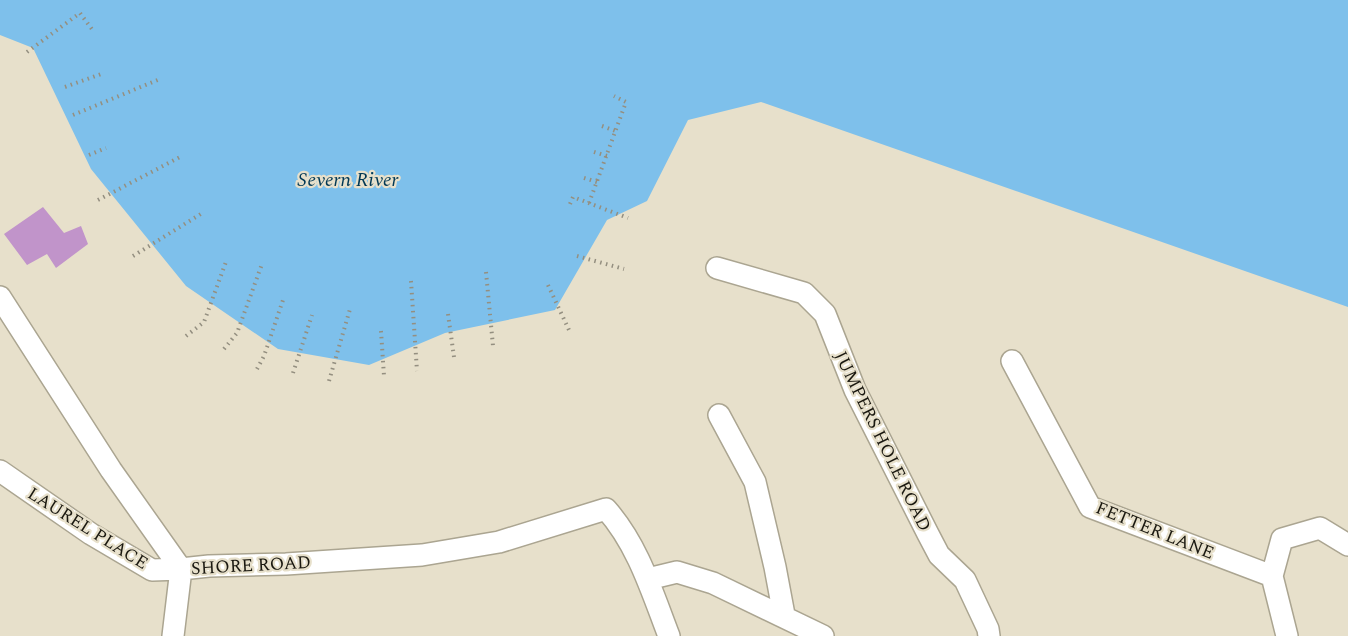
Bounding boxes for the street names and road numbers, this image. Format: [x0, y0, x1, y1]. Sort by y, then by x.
street label: JUMPERS HOLE ROAD [827, 346, 938, 536]
street label: LAUREL PLACE [22, 480, 153, 576]
street label: FETTER LANE [1091, 494, 1218, 567]
street label: SHORE ROAD [190, 549, 312, 582]

